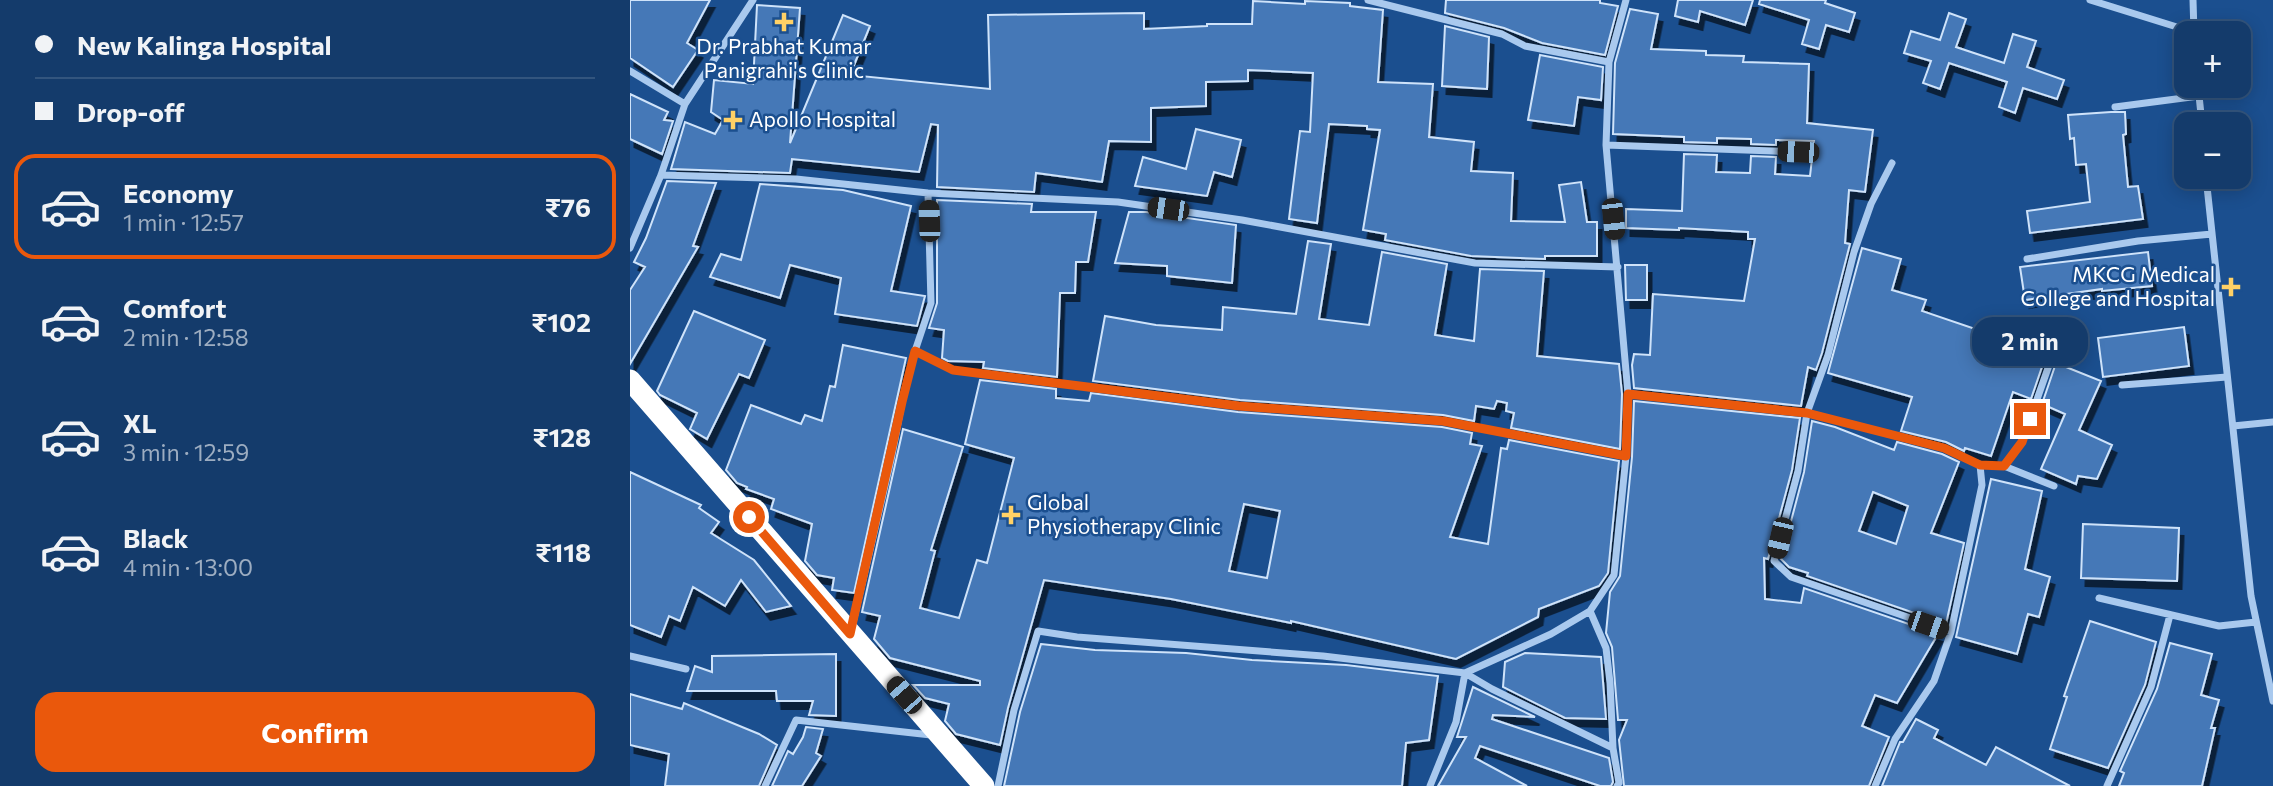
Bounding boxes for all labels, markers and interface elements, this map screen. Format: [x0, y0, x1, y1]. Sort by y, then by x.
marker: Dr. Prabhat Kumar Panigrahi's Clinic [774, 12, 794, 32]
map controls [2174, 21, 2251, 189]
button: + [2174, 21, 2251, 98]
text: New Kalinga Hospital [77, 29, 332, 60]
place label: Dr. Prabhat Kumar Panigrahi's Clinic [696, 33, 872, 82]
text: Drop-off [77, 96, 184, 127]
place label: Apollo Hospital [749, 106, 896, 131]
marker: Apollo Hospital [723, 110, 743, 130]
button: − [2174, 112, 2251, 189]
car [1777, 141, 1820, 163]
icon: car [39, 175, 102, 238]
text: Economy [123, 177, 234, 208]
text: ₹76 [545, 191, 591, 222]
car [1146, 196, 1191, 222]
car [1601, 197, 1626, 241]
car [918, 200, 941, 242]
text: 1 min · 12:57 [123, 208, 244, 236]
place label: MKCG Medical College and Hospital [2021, 261, 2215, 310]
marker: MKCG Medical College and Hospital [2221, 277, 2241, 297]
icon: car [39, 290, 102, 353]
text: Comfort [123, 292, 226, 323]
text: ₹102 [531, 306, 591, 337]
callout: 2 min [1972, 318, 2088, 366]
text: 2 min · 12:58 [123, 323, 249, 351]
text: 2 min [2001, 327, 2059, 355]
route end [2014, 403, 2046, 435]
icon: car [39, 405, 102, 468]
text: XL [123, 407, 157, 438]
text: ₹128 [532, 421, 591, 452]
text: 3 min · 12:59 [123, 438, 249, 466]
place label: Global Physiotherapy Clinic [1027, 489, 1221, 538]
route start [733, 501, 765, 533]
marker: Global Physiotherapy Clinic [1001, 505, 1021, 525]
car [1766, 515, 1795, 561]
icon: car [39, 520, 102, 583]
text: Black [123, 522, 189, 553]
text: ₹118 [535, 536, 591, 567]
text: 4 min · 13:00 [123, 553, 253, 581]
car [1905, 608, 1952, 642]
car [883, 672, 926, 718]
button: Confirm [35, 692, 595, 772]

